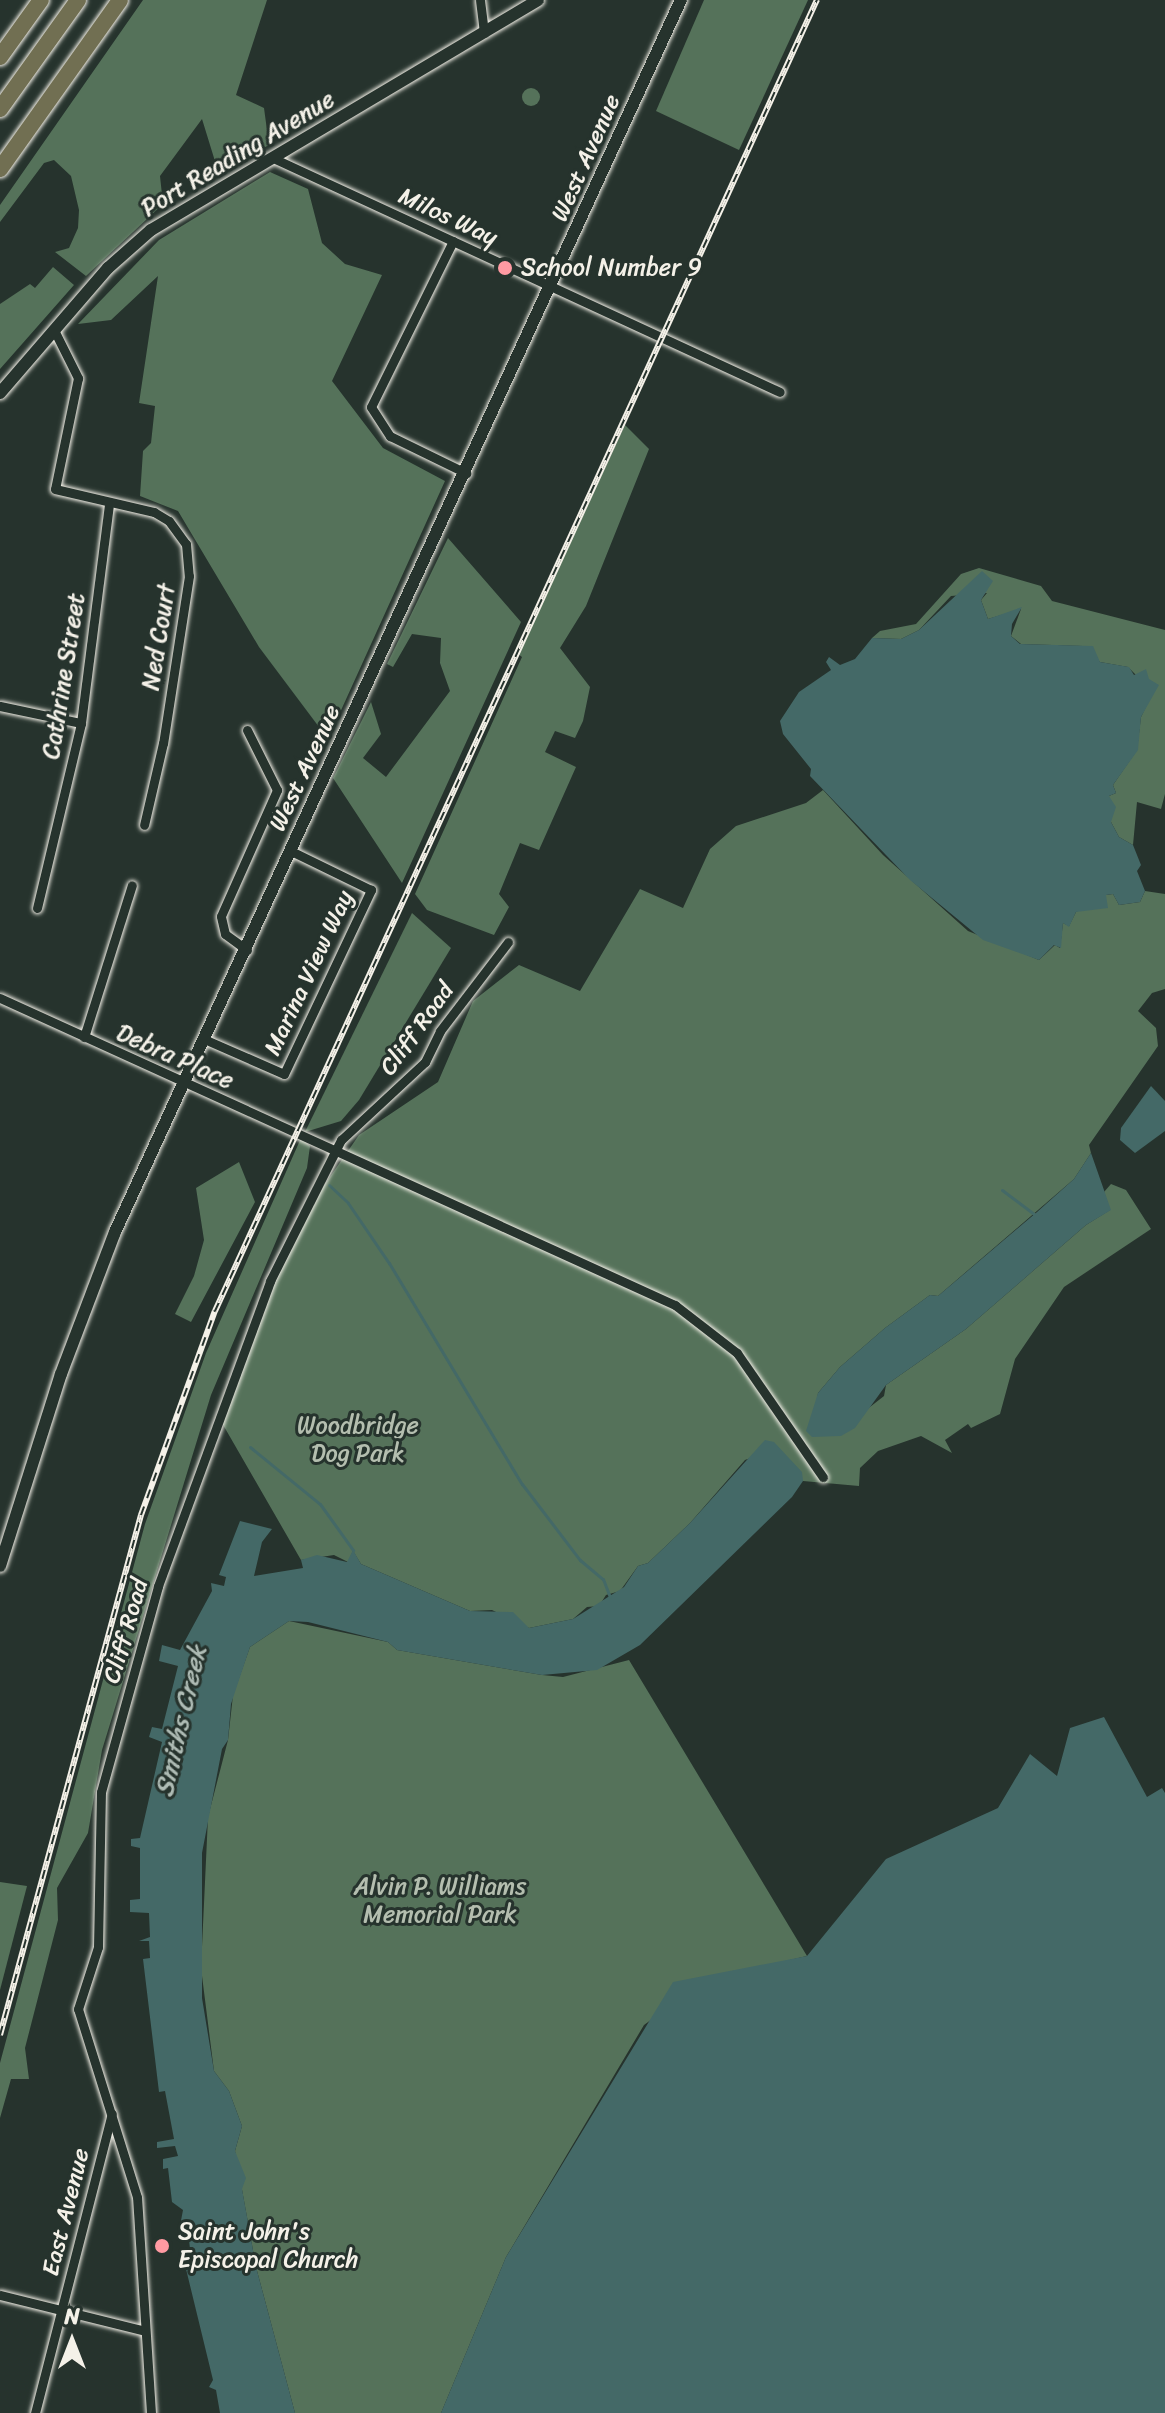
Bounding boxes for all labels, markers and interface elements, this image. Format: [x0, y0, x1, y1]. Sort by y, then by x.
street label: Port Reading Avenue [137, 85, 339, 223]
street label: West Avenue [545, 90, 627, 226]
street label: Milos Way [394, 182, 502, 252]
place label: School Number 9 [521, 254, 702, 282]
marker: School Number 9 [496, 259, 514, 277]
street label: Ned Court [136, 581, 182, 693]
street label: Cathrine Street [37, 591, 91, 761]
street label: West Avenue [263, 701, 347, 835]
street label: Marina View Way [258, 886, 360, 1060]
street label: Cliff Road [374, 977, 460, 1081]
street label: Debra Place [112, 1018, 238, 1096]
park label: Woodbridge Dog Park [297, 1412, 419, 1468]
street label: Cliff Road [97, 1575, 155, 1687]
water label: Smiths Creek [148, 1642, 214, 1800]
park label: Alvin P. Williams Memorial Park [354, 1873, 526, 1929]
street label: East Avenue [36, 2146, 96, 2278]
place label: Saint John's Episcopal Church [178, 2218, 358, 2274]
marker: Saint John's Episcopal Church [153, 2237, 171, 2255]
text: N [64, 2297, 80, 2336]
north arrow [32, 2301, 112, 2381]

